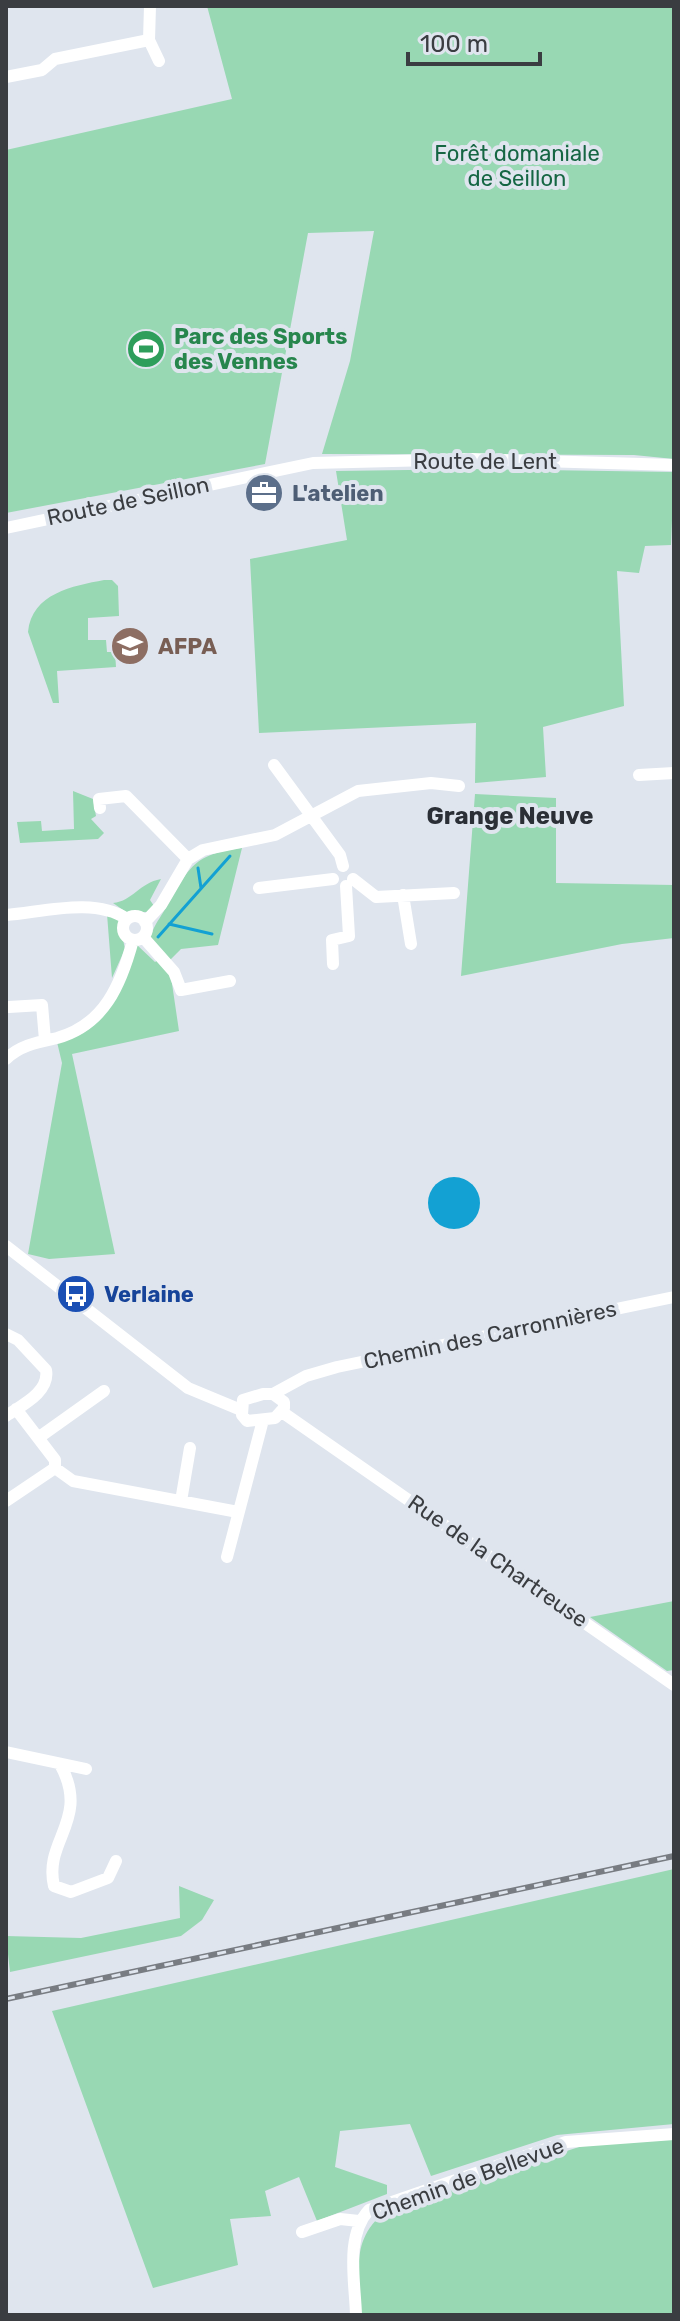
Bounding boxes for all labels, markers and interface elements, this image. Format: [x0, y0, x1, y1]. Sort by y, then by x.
scale bar [408, 16, 540, 66]
text: 100 m [420, 30, 488, 58]
park label: Forêt domaniale de Seillon [434, 140, 600, 192]
place label: Parc des Sports des Vennes [174, 323, 347, 375]
sports icon: Parc des Sports des Vennes [125, 328, 167, 370]
street label: Route de Lent [413, 448, 557, 475]
street label: Route de Seillon [44, 471, 212, 531]
office icon: L'atelien [243, 472, 285, 514]
place label: L'atelien [292, 480, 384, 507]
school or university icon: AFPA [109, 625, 151, 667]
place label: AFPA [158, 633, 217, 660]
district label: Grange Neuve [426, 802, 594, 830]
bus stop icon: Verlaine [55, 1273, 97, 1315]
place label: Verlaine [104, 1281, 194, 1308]
street label: Chemin des Carronnières [361, 1295, 619, 1375]
street label: Rue de la Chartreuse [403, 1489, 593, 1633]
street label: Chemin de Bellevue [368, 2132, 568, 2226]

